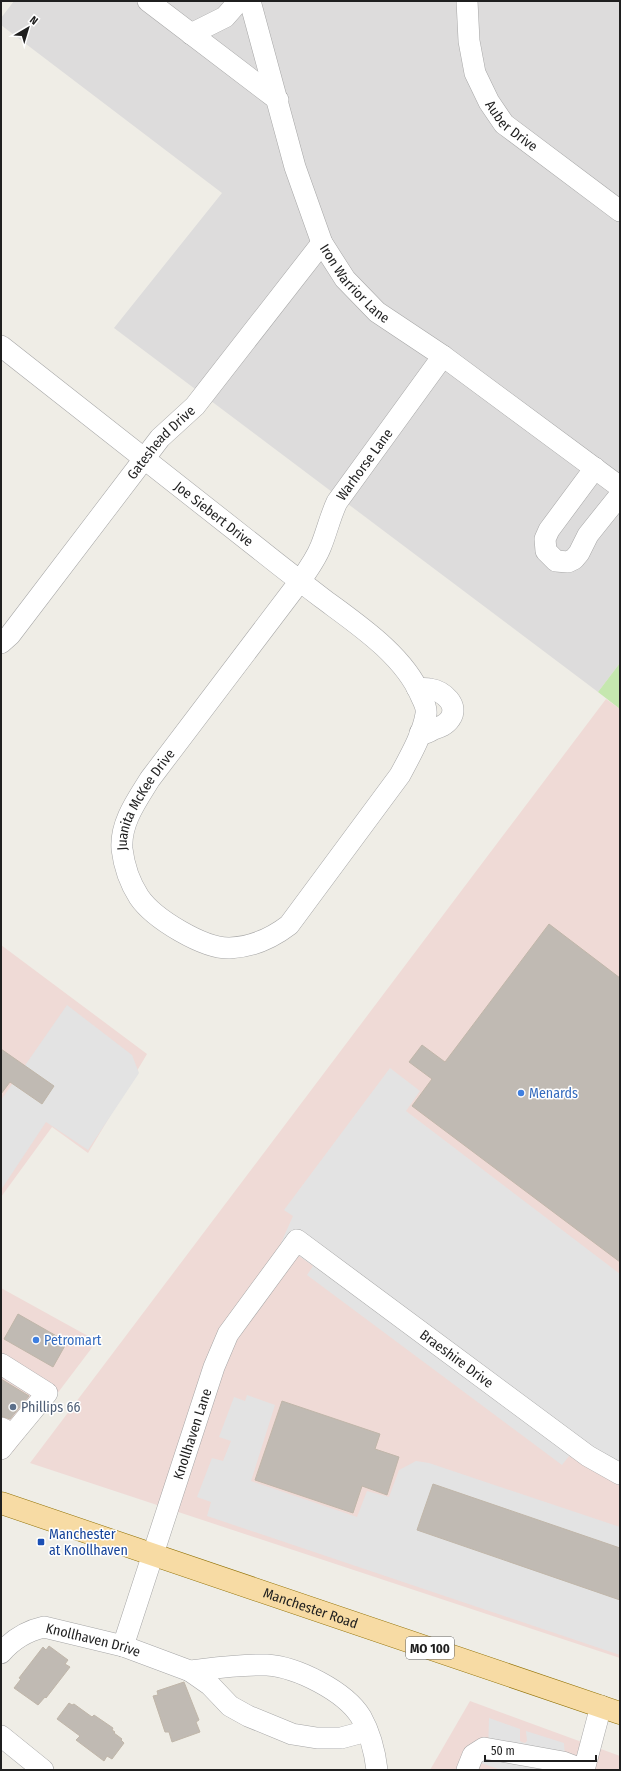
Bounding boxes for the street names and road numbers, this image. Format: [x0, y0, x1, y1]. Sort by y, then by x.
street label: Auber Drive [482, 97, 541, 155]
street label: Iron Warrior Lane [316, 241, 393, 327]
street label: Gateshead Drive [123, 402, 198, 483]
street label: Warhorse Lane [332, 425, 396, 504]
street label: Joe Siebert Drive [171, 478, 257, 550]
street label: Juanita McKee Drive [113, 746, 178, 851]
street label: Braeshire Drive [417, 1326, 497, 1392]
street label: Knollhaven Lane [169, 1386, 215, 1482]
street label: Manchester Road [261, 1584, 360, 1632]
street label: Knollhaven Drive [44, 1619, 143, 1660]
road number: MO 100 [406, 1637, 454, 1659]

